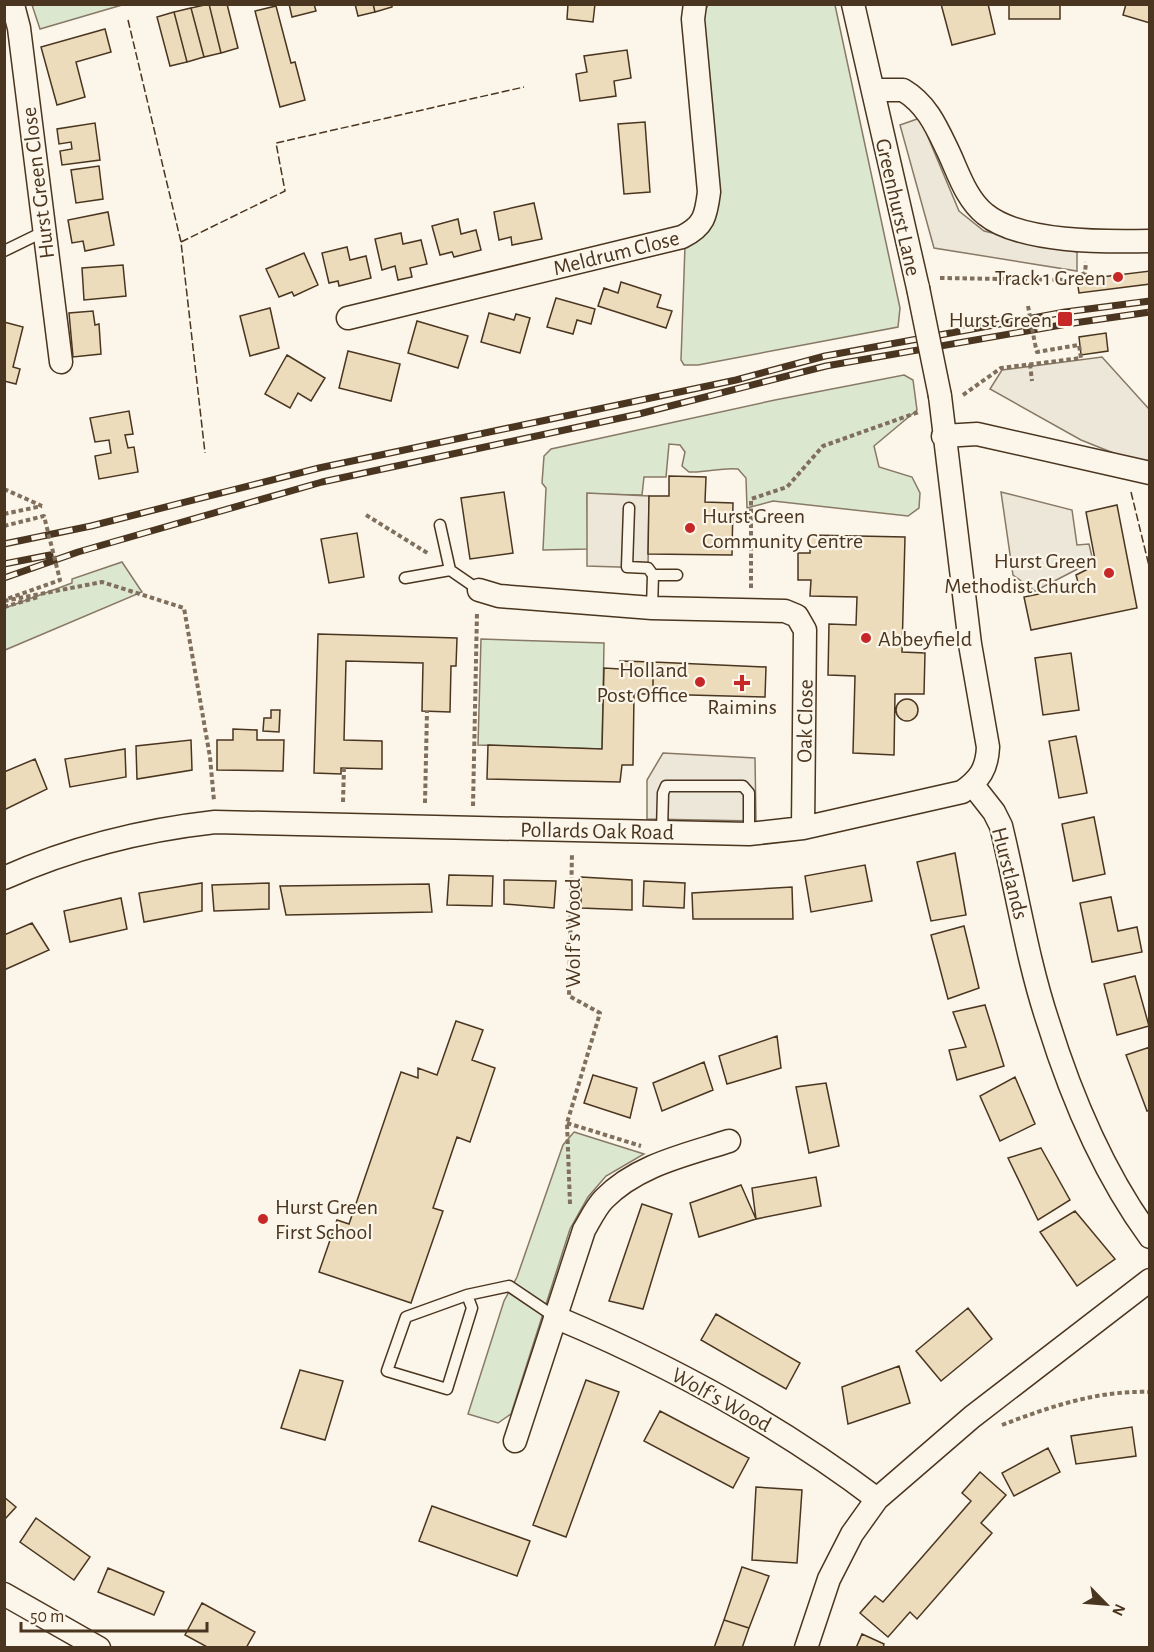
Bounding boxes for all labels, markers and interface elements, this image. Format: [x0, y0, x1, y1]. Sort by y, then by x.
street label: Hurst Green Close [18, 106, 58, 260]
street label: Greenhurst Lane [872, 136, 925, 278]
street label: Meldrum Close [551, 227, 682, 279]
place label: Track 1 Green [995, 267, 1106, 289]
marker: Track 1 Green [1111, 270, 1125, 284]
place label: Hurst Green [949, 309, 1052, 331]
marker: Hurst Green [1056, 310, 1074, 328]
place label: Hurst Green Community Centre [702, 505, 863, 552]
marker: Hurst Green Community Centre [683, 521, 697, 535]
place label: Hurst Green Methodist Church [944, 550, 1097, 597]
marker: Hurst Green Methodist Church [1102, 566, 1116, 580]
place label: Abbeyfield [878, 628, 972, 650]
marker: Abbeyfield [859, 631, 873, 645]
place label: Holland Post Office [596, 659, 688, 706]
marker: Holland Post Office [693, 675, 707, 689]
marker: Raimins [735, 676, 749, 690]
street label: Oak Close [793, 679, 817, 763]
place label: Raimins [707, 696, 777, 718]
street label: Pollards Oak Road [520, 819, 674, 843]
street label: Hurstlands [988, 825, 1032, 922]
street label: Wolf's Wood [562, 878, 584, 988]
place label: Hurst Green First School [275, 1196, 378, 1243]
marker: Hurst Green First School [256, 1212, 270, 1226]
street label: Wolf's Wood [668, 1364, 775, 1436]
north arrow [1076, 1574, 1136, 1634]
scale bar [21, 1595, 207, 1633]
text: N [1109, 1601, 1128, 1618]
text: 50 m [30, 1608, 64, 1626]

